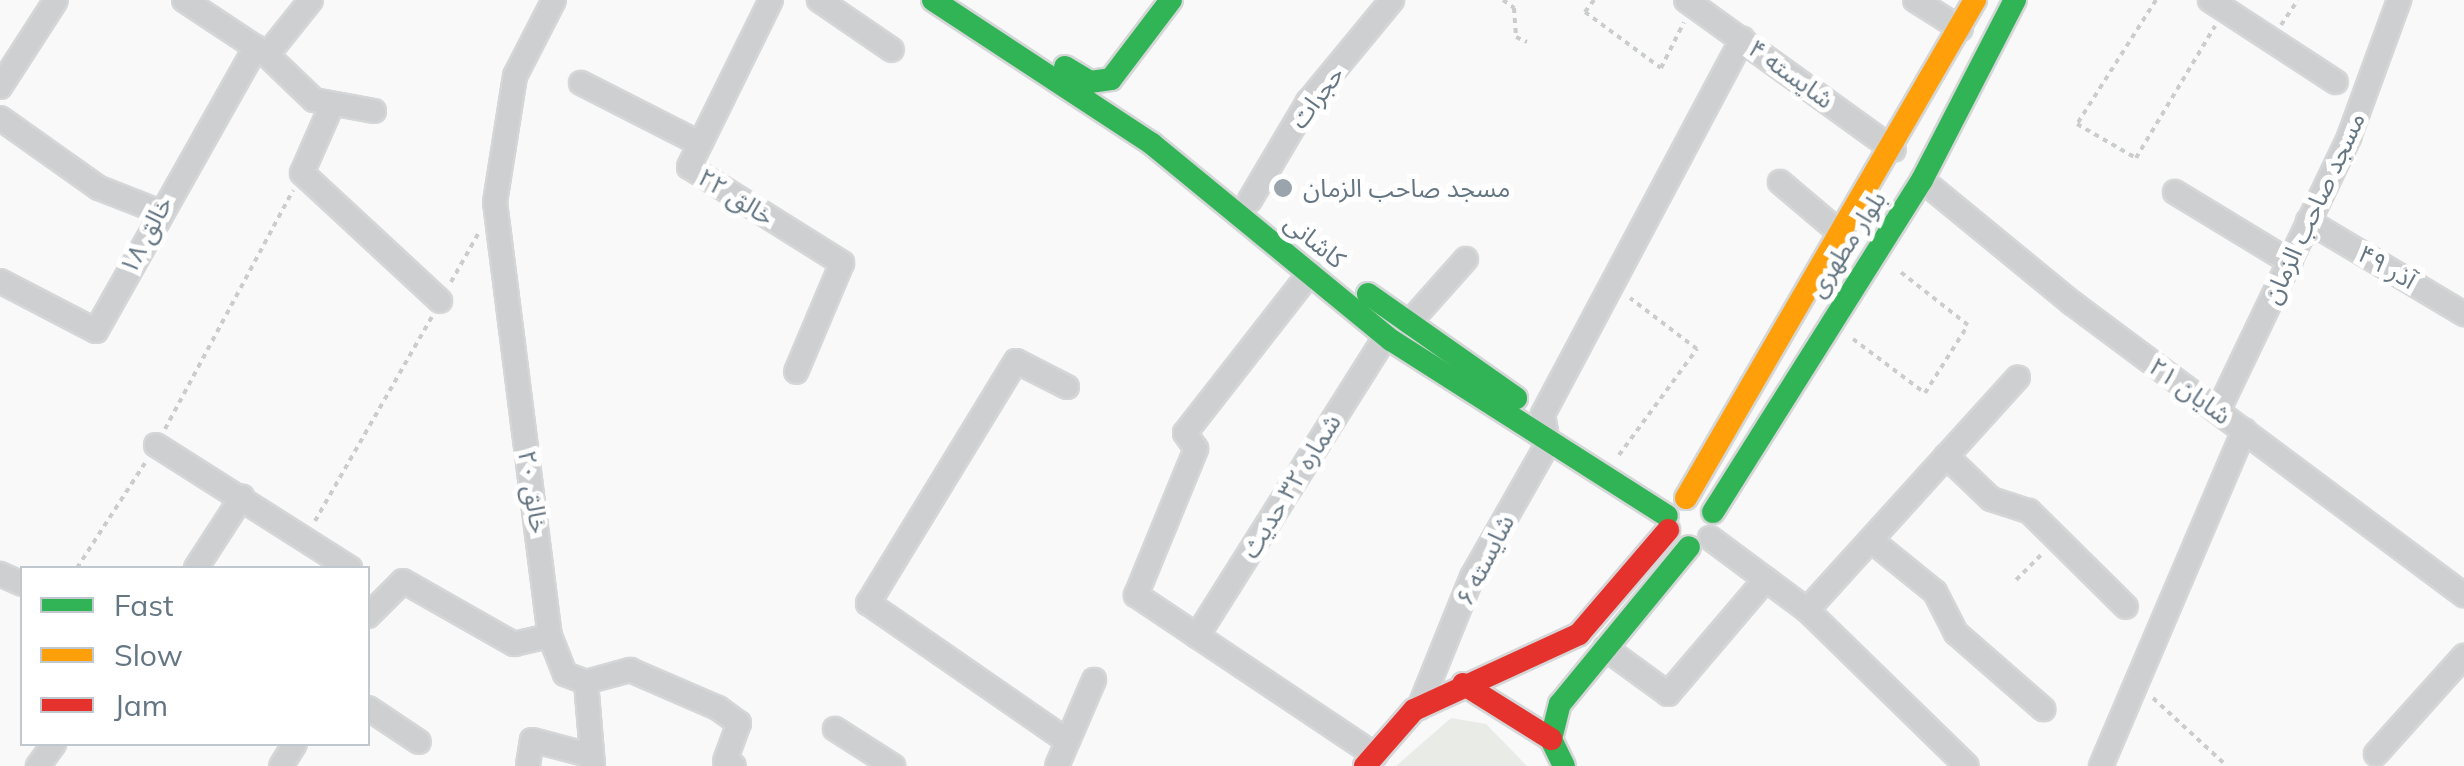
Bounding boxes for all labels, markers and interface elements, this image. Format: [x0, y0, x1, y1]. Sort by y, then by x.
street label: شایسته ۴ [1743, 33, 1839, 115]
street label: حجرات [1284, 60, 1350, 134]
street label: مسجد صاحب الزمان [2257, 108, 2371, 308]
street label: خالق ۲۲ [693, 162, 779, 232]
place label: مسجد صاحب الزمان [1303, 173, 1510, 203]
marker: مسجد صاحب الزمان [1272, 177, 1294, 199]
street label: بلوار مطهری [1802, 185, 1892, 303]
street label: خالق ۱۸ [113, 191, 179, 279]
street label: کاشانی [1279, 207, 1351, 275]
street label: آذر ۴۹ [2353, 238, 2421, 296]
street label: شایان ۲۱ [2143, 351, 2237, 431]
street label: شماره ۳۲ حدیث [1235, 408, 1347, 564]
street label: خالق ۲۰ [512, 448, 554, 536]
street label: شایسته ۶ [1449, 510, 1521, 610]
legend [20, 566, 370, 746]
text: Fast [114, 586, 174, 624]
text: Slow [114, 636, 183, 674]
text: Jam [114, 686, 168, 724]

